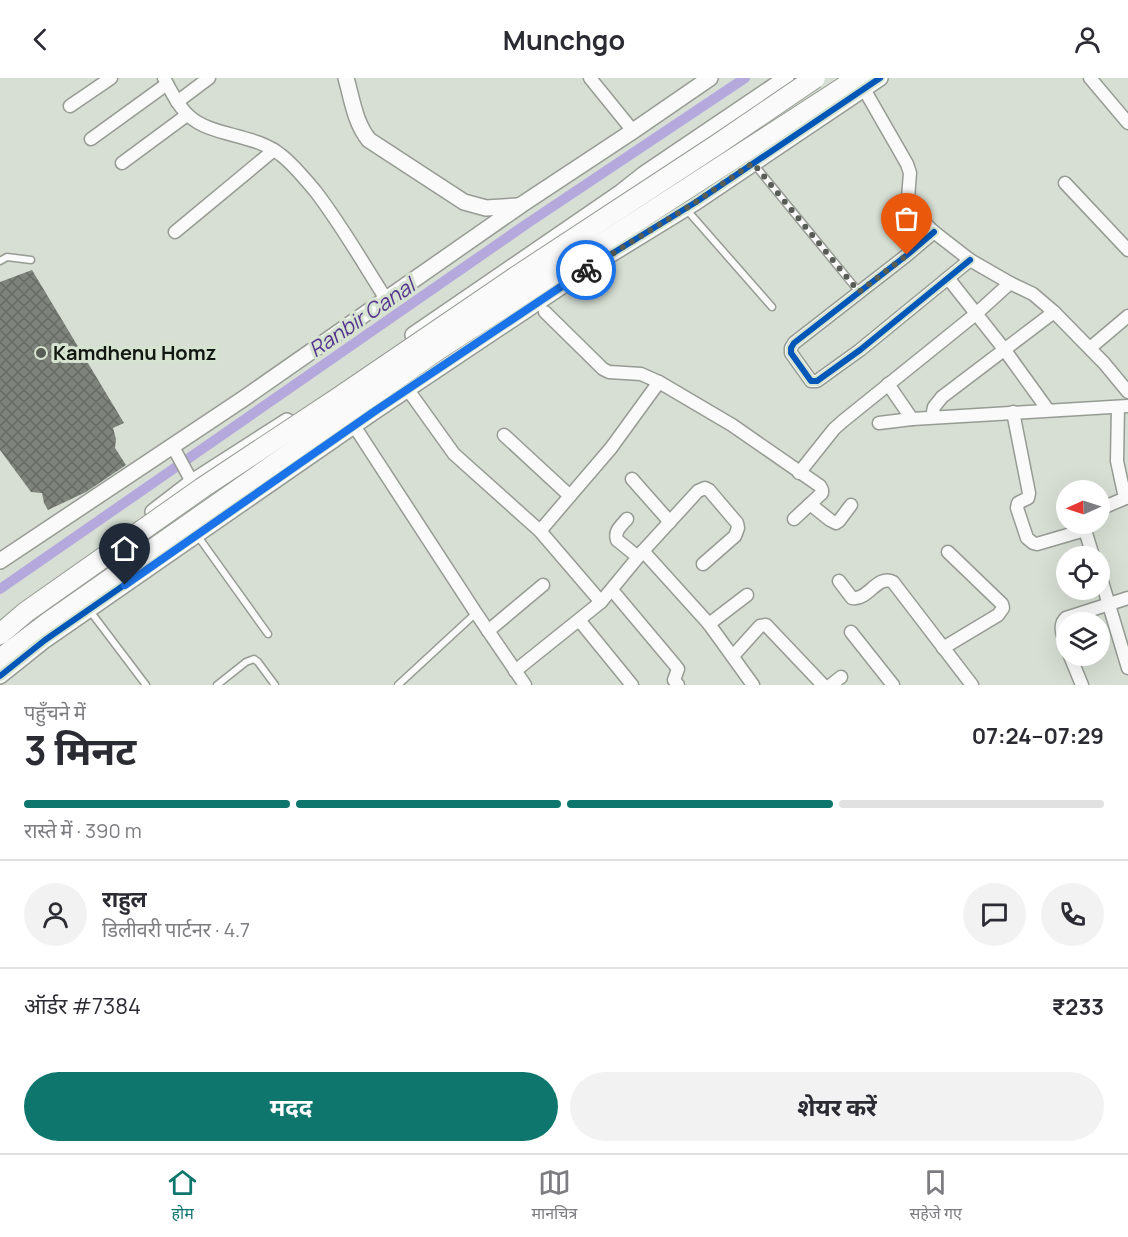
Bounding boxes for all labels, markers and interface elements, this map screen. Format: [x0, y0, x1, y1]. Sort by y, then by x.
text: Munchgo [503, 21, 625, 58]
icon: back [24, 23, 57, 56]
icon: person [1071, 23, 1104, 56]
pin [881, 193, 932, 255]
icon: bag [890, 202, 923, 235]
courier [556, 240, 616, 300]
icon: bike [570, 254, 603, 287]
water label: Ranbir Canal [303, 270, 422, 363]
place label: Kamdhenu Homz [53, 339, 216, 366]
marker: Kamdhenu Homz [34, 346, 48, 360]
north arrow [1056, 480, 1110, 534]
map controls [1056, 480, 1110, 666]
pin [99, 523, 150, 585]
icon: home [108, 532, 141, 565]
button: locate [1056, 546, 1110, 600]
button: layers [1056, 612, 1110, 666]
text: पहुँचने में [24, 699, 86, 726]
text: 07:24–07:29 [972, 721, 1104, 751]
text: 3 मिनट [24, 723, 136, 777]
text: रास्ते में · 390 m [24, 817, 142, 844]
button: person [24, 883, 87, 946]
button: chat [963, 883, 1026, 946]
button: phone [1041, 883, 1104, 946]
text: राहुल [102, 884, 147, 914]
text: डिलीवरी पार्टनर · 4.7 [102, 916, 250, 943]
text: ऑर्डर #7384 [24, 991, 141, 1021]
text: ₹233 [1052, 992, 1104, 1022]
button: मदद [24, 1072, 558, 1141]
button: शेयर करें [570, 1072, 1104, 1141]
tab: होम [166, 1166, 199, 1226]
tab: मानचित्र [531, 1166, 577, 1226]
tab: सहेजे गए [910, 1166, 962, 1226]

